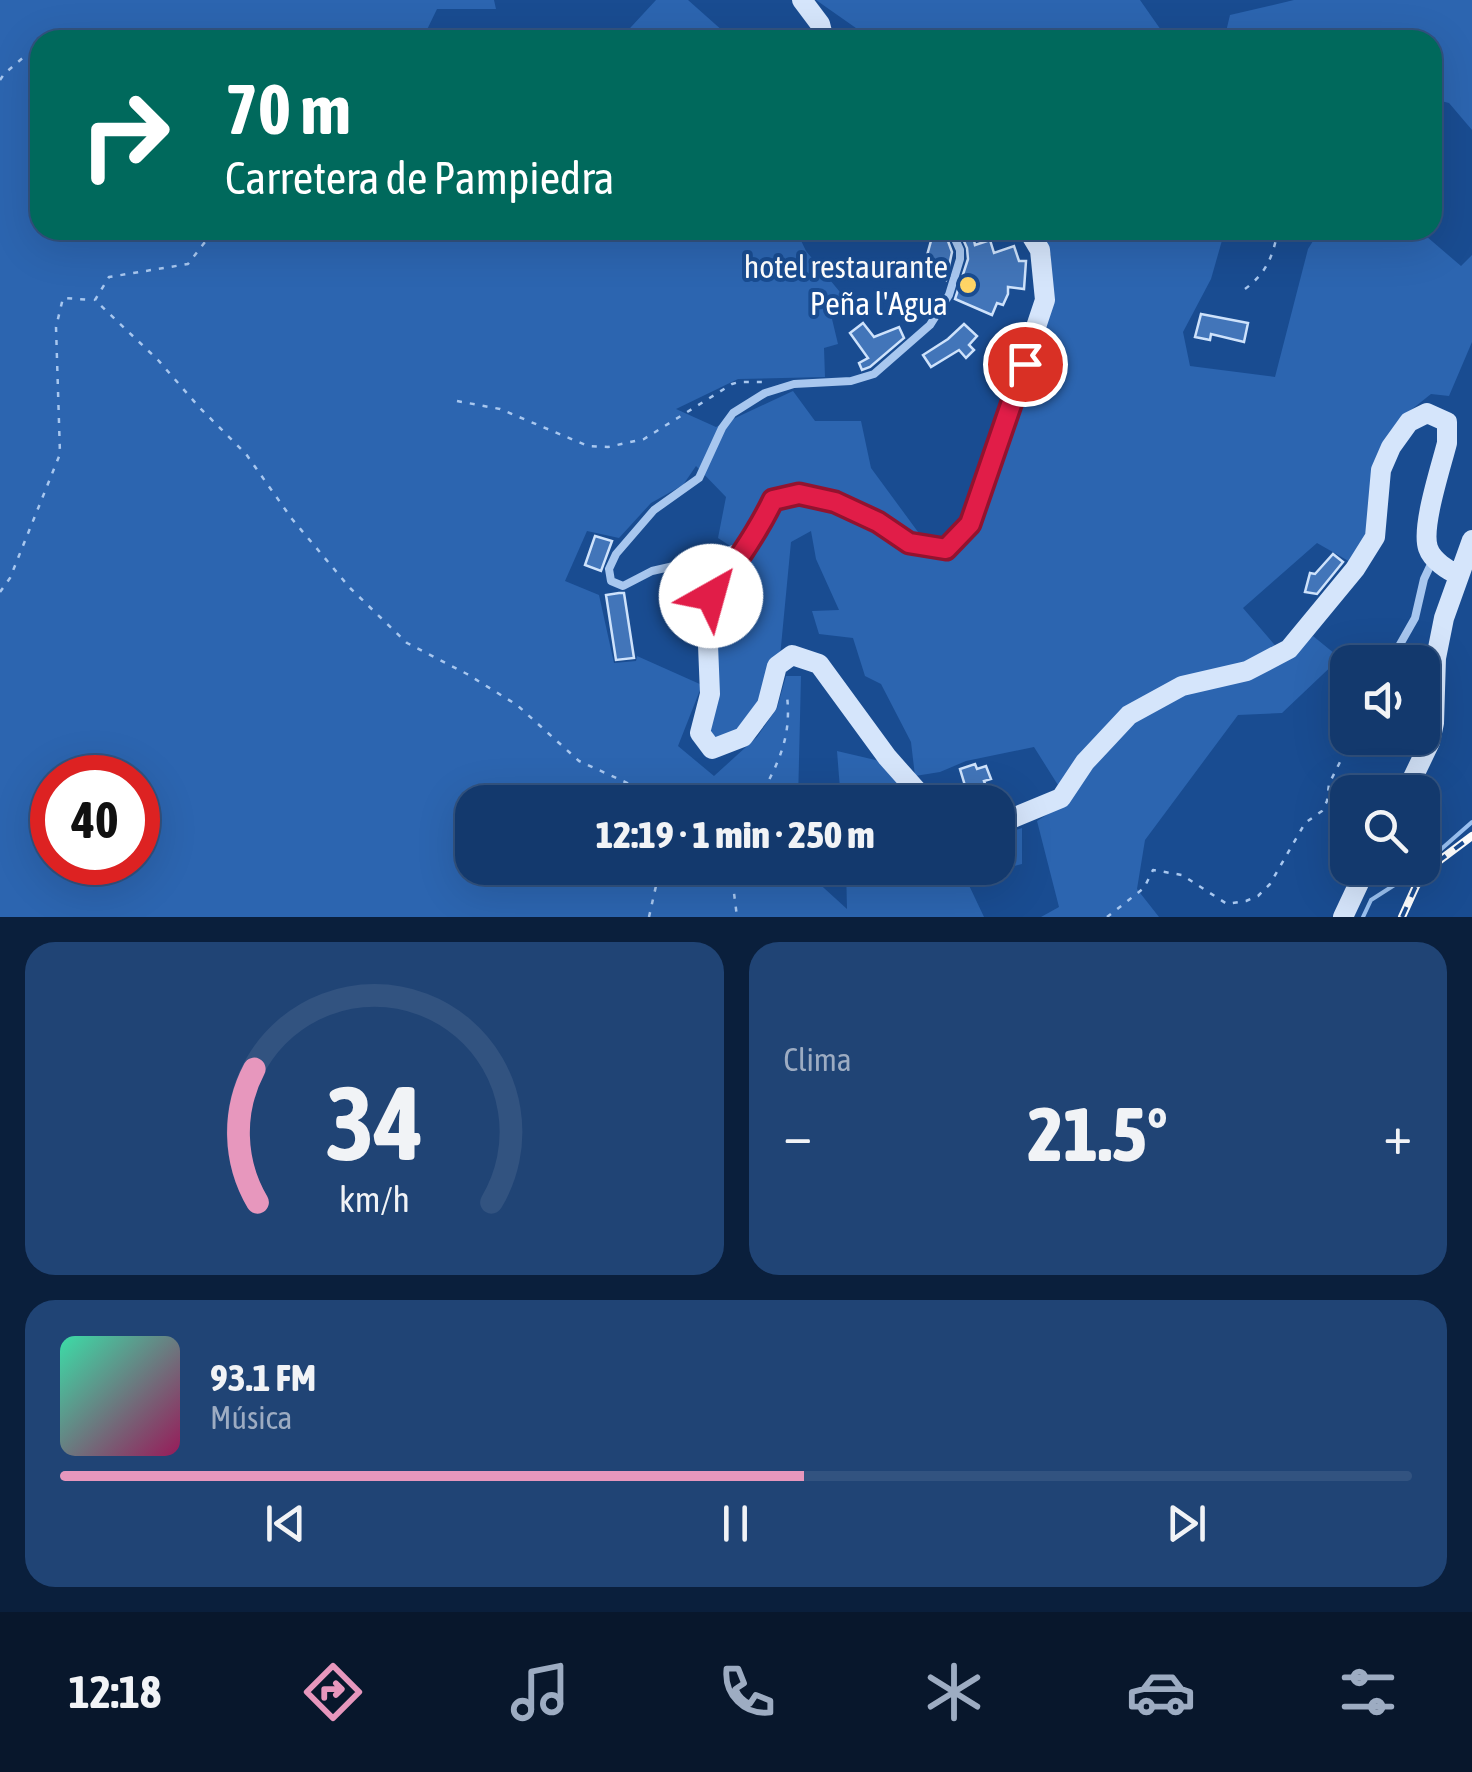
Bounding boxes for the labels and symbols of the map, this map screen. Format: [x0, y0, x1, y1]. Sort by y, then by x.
place label: hotel restaurante Peña l'Agua [744, 248, 948, 322]
marker: hotel restaurante Peña l'Agua [957, 274, 979, 296]
pin [983, 322, 1068, 407]
position arrow [659, 544, 763, 648]
speed limit sign: 40 [30, 755, 160, 885]

